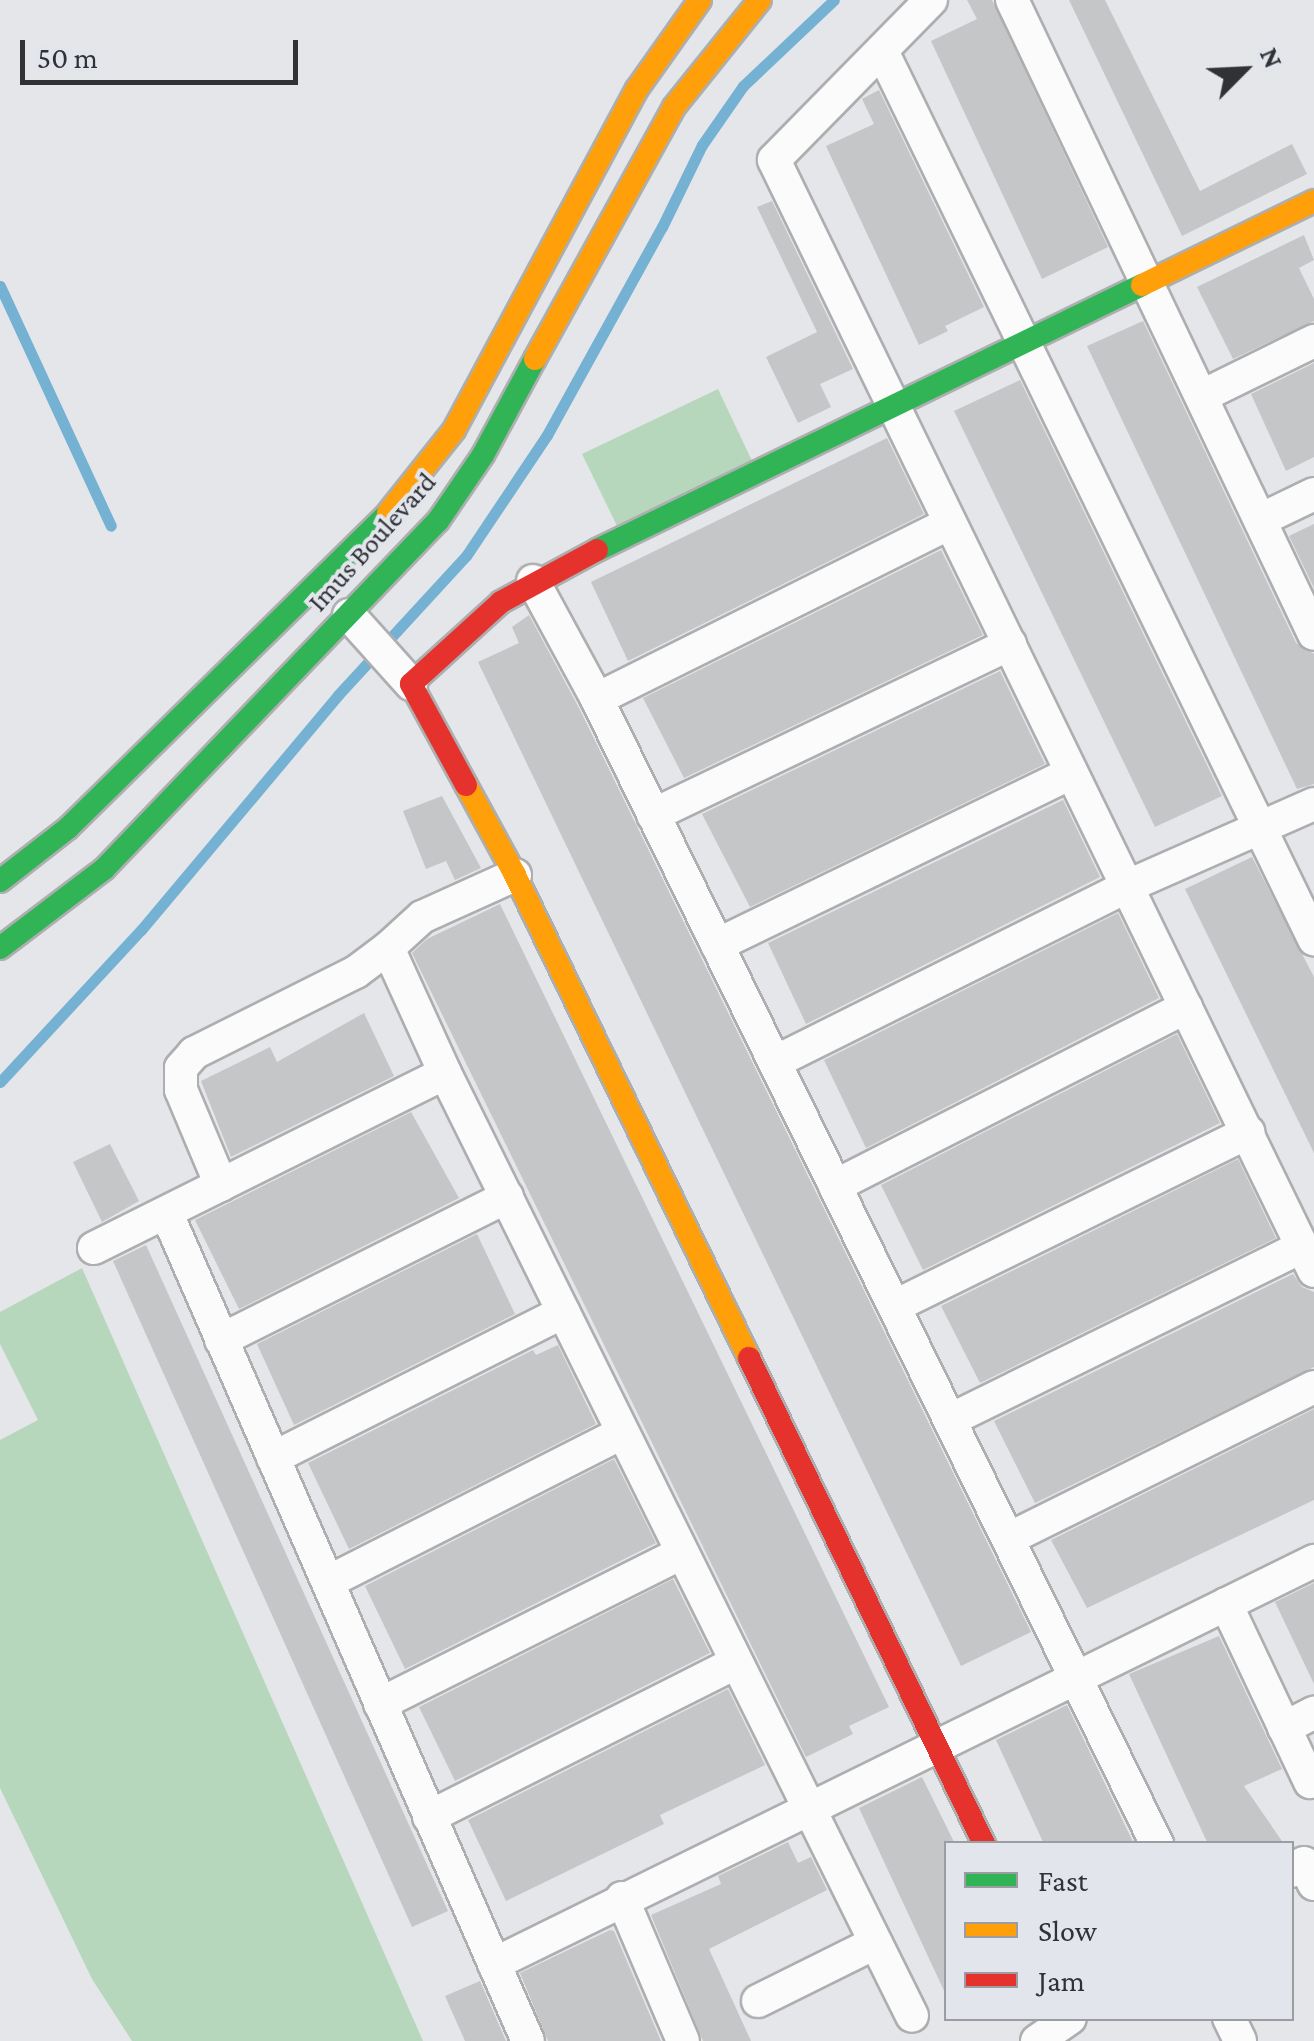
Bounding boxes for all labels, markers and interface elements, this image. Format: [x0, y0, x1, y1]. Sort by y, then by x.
scale bar [25, 20, 302, 82]
north arrow [1194, 20, 1294, 120]
text: 50 m [37, 41, 98, 74]
text: N [1254, 43, 1290, 73]
street label: Imus Boulevard [301, 466, 443, 618]
legend [944, 1841, 1294, 2021]
text: Fast [1038, 1864, 1088, 1897]
text: Slow [1038, 1914, 1097, 1947]
text: Jam [1038, 1964, 1085, 1997]

